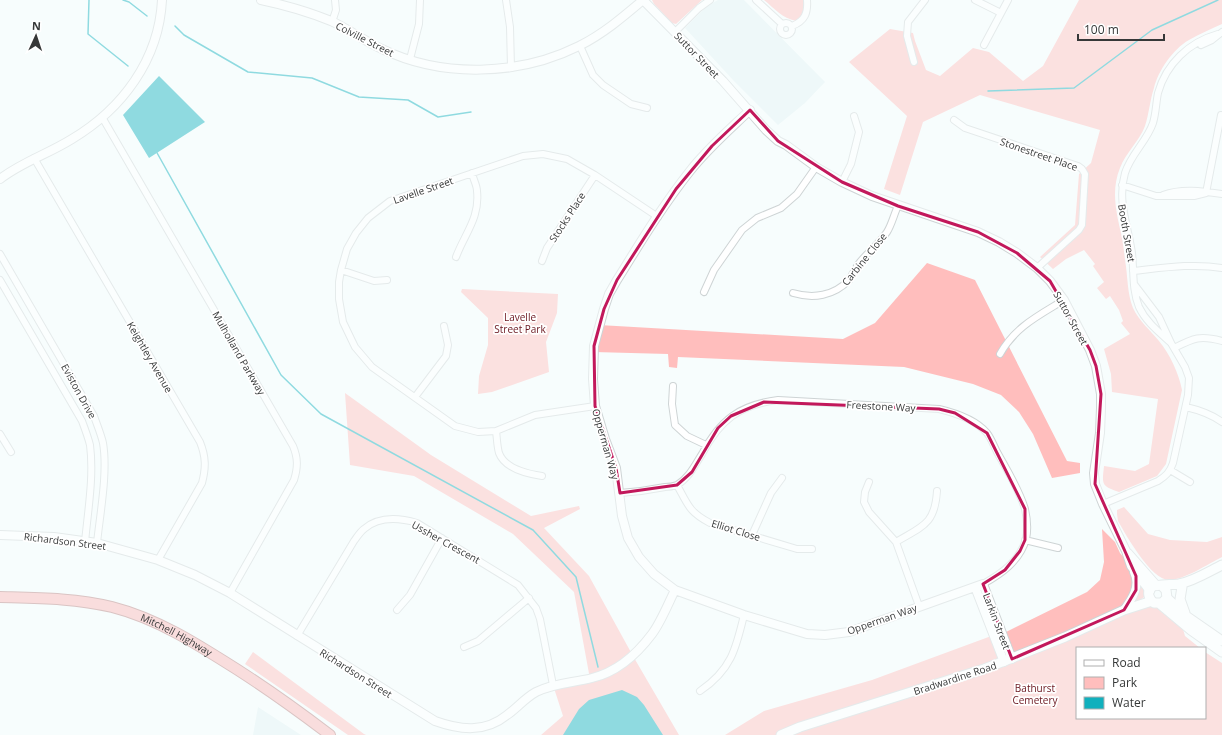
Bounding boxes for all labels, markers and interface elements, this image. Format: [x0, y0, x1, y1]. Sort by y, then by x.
north arrow [16, 16, 56, 56]
scale bar [1078, 16, 1164, 42]
text: N [32, 18, 41, 33]
street label: Colville Street [334, 18, 397, 60]
text: 100 m [1084, 21, 1119, 38]
street label: Suttor Street [671, 29, 723, 82]
street label: Stonestreet Place [998, 134, 1080, 174]
street label: Lavelle Street [391, 173, 455, 207]
street label: Stocks Place [546, 189, 589, 245]
street label: Booth Street [1115, 203, 1139, 264]
street label: Carbine Close [838, 229, 890, 288]
street label: Suttor Street [1050, 289, 1092, 348]
street label: Mulholland Parkway [209, 309, 269, 398]
park label: Lavelle Street Park [494, 310, 546, 336]
street label: Keightley Avenue [124, 319, 176, 395]
street label: Eviston Drive [58, 361, 100, 421]
street label: Freestone Way [846, 397, 917, 415]
street label: Opperman Way [589, 407, 623, 482]
street label: Elliot Close [710, 516, 763, 544]
street label: Ussher Crescent [409, 517, 483, 567]
street label: Richardson Street [23, 529, 107, 553]
street label: Larkin Street [980, 591, 1014, 652]
street label: Opperman Way [845, 600, 920, 638]
street label: Mitchell Highway [139, 610, 216, 660]
street label: Richardson Street [317, 645, 395, 701]
legend [1076, 647, 1206, 719]
text: Road [1112, 654, 1141, 671]
street label: Bradwardine Road [912, 658, 998, 698]
text: Park [1112, 674, 1138, 691]
park label: Bathurst Cemetery [1012, 681, 1059, 707]
text: Water [1112, 694, 1146, 711]

